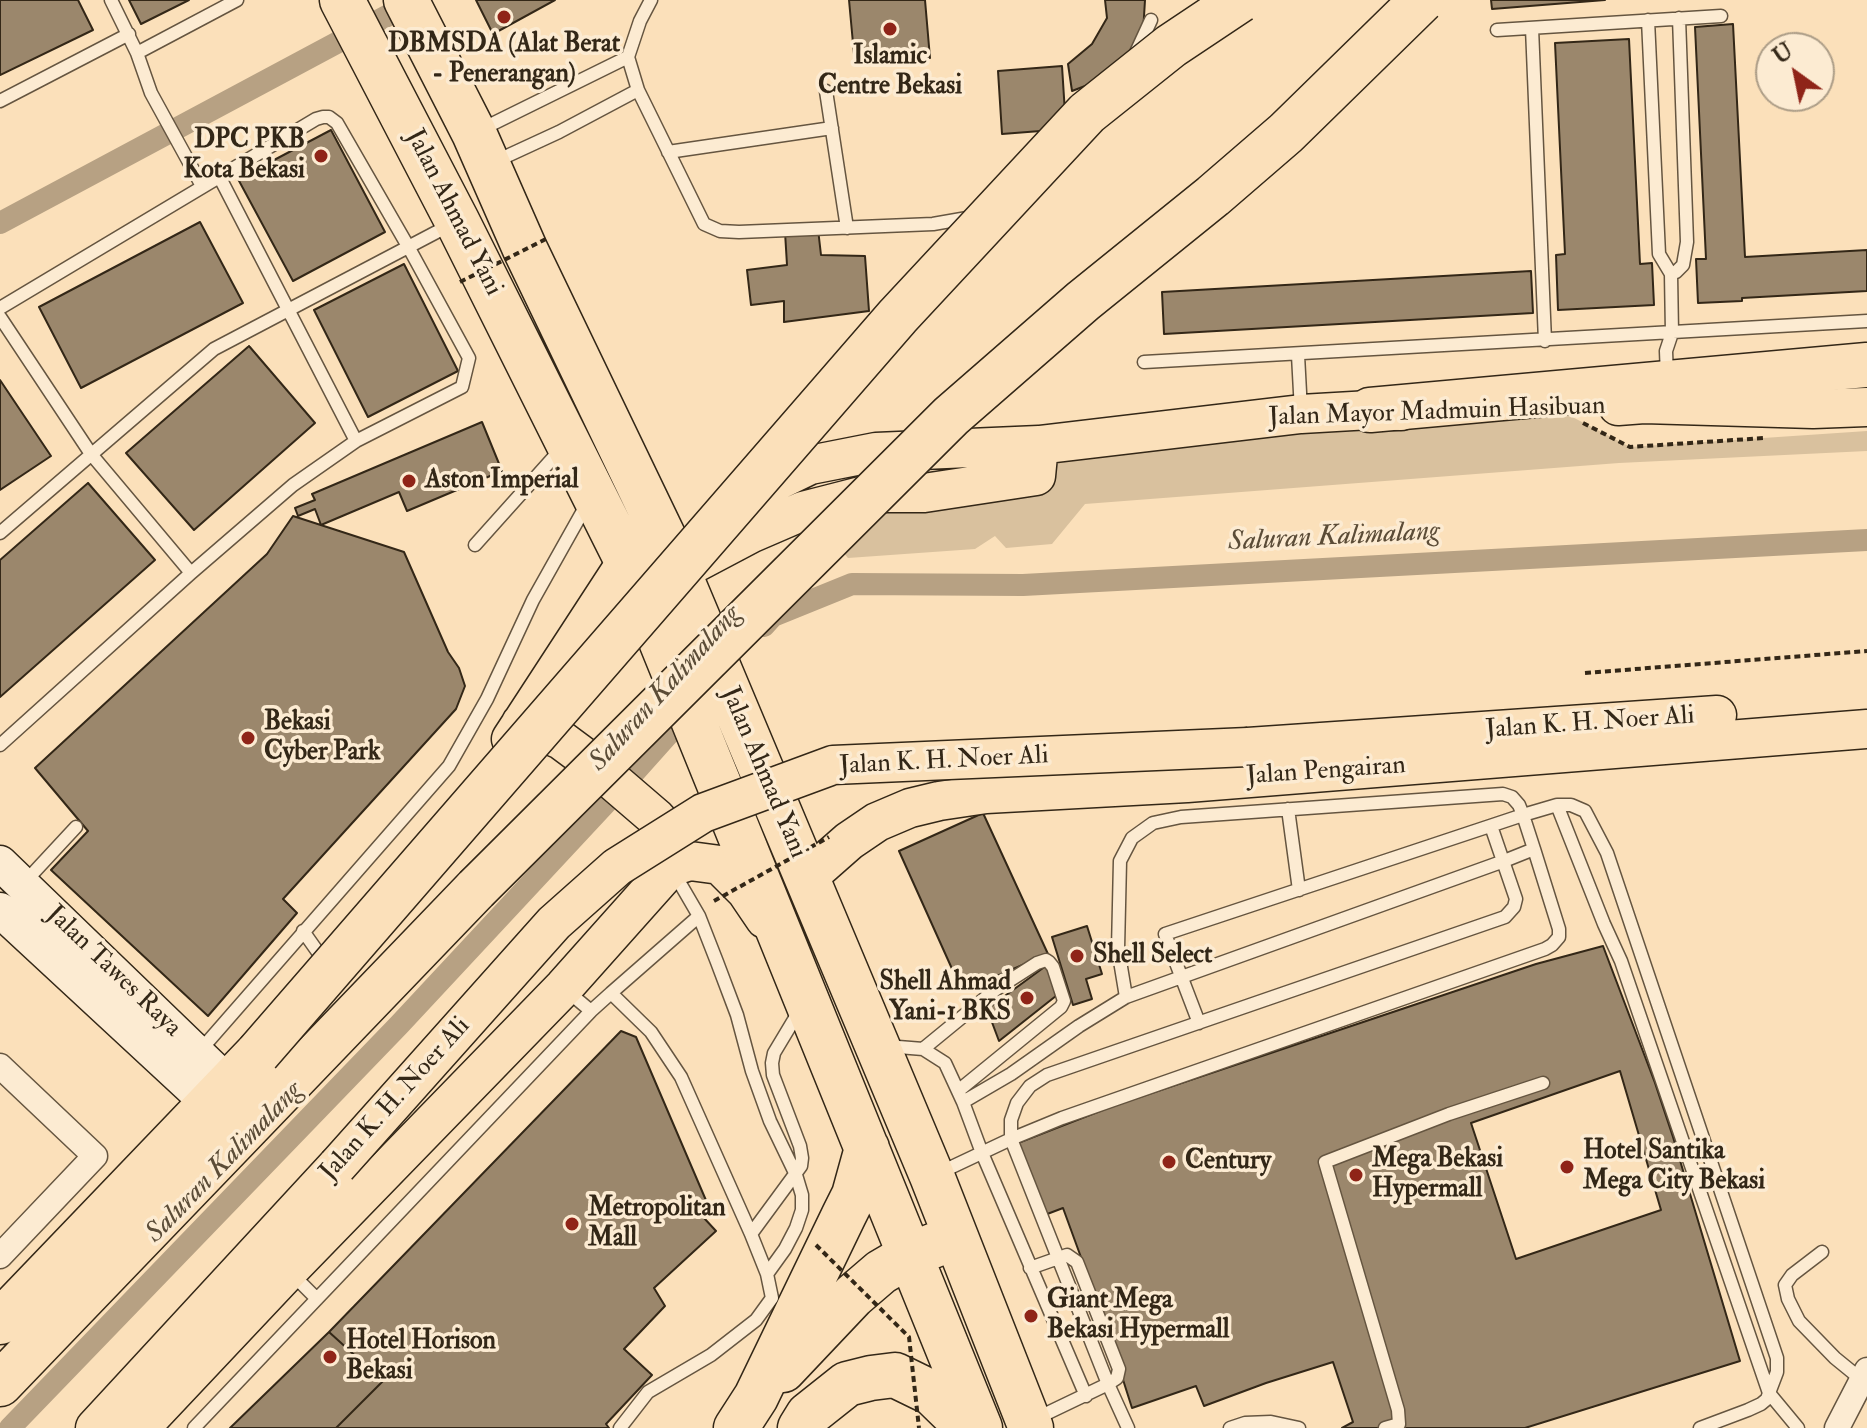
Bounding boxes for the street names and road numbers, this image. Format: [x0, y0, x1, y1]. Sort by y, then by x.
street label: Jalan Ahmad Yani [398, 125, 508, 301]
street label: Jalan Mayor Madmuin Hasibuan [1268, 392, 1606, 434]
street label: Jalan Ahmad Yani [713, 683, 813, 863]
street label: Jalan K. H. Noer Ali [1485, 701, 1695, 747]
street label: Jalan K. H. Noer Ali [839, 741, 1049, 783]
street label: Jalan Pengairan [1245, 751, 1407, 793]
street label: Jalan Tawes Raya [39, 900, 187, 1044]
street label: Jalan K. H. Noer Ali [314, 1012, 478, 1188]

